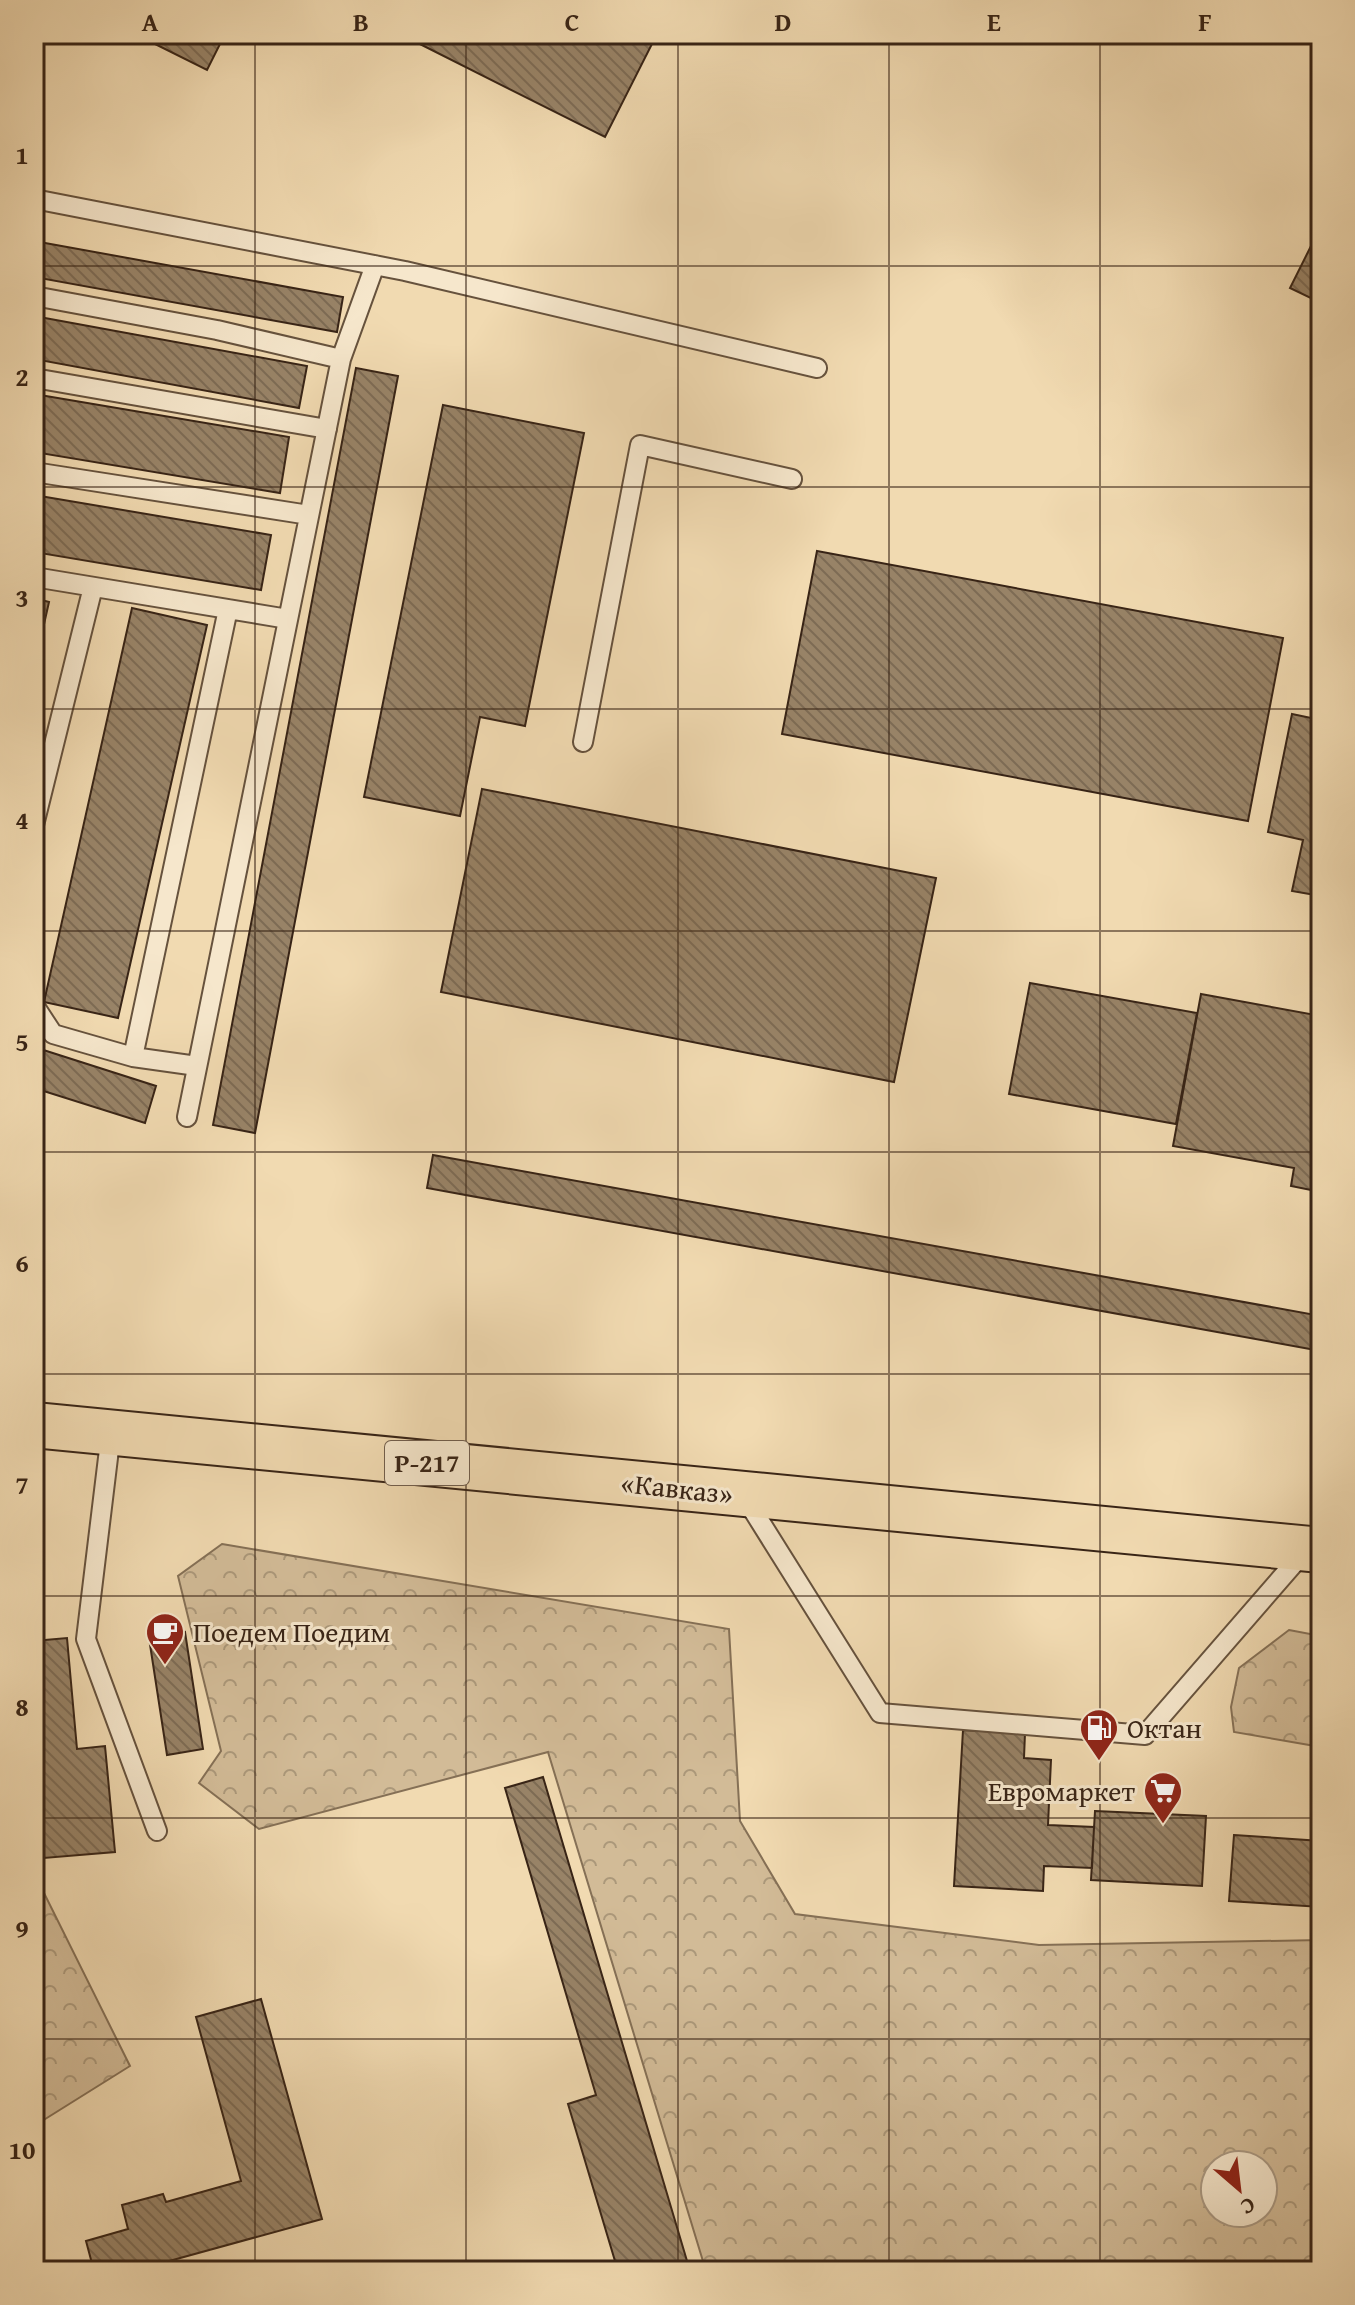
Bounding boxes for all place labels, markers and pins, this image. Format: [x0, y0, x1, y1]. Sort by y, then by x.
cafe icon: Поедем Поедим [144, 1611, 186, 1666]
place label: Поедем Поедим [193, 1611, 390, 1652]
fuel station icon: Октан [1078, 1707, 1120, 1762]
place label: Октан [1127, 1707, 1202, 1748]
place label: Евромаркет [988, 1770, 1135, 1811]
supermarket icon: Евромаркет [1142, 1770, 1184, 1825]

